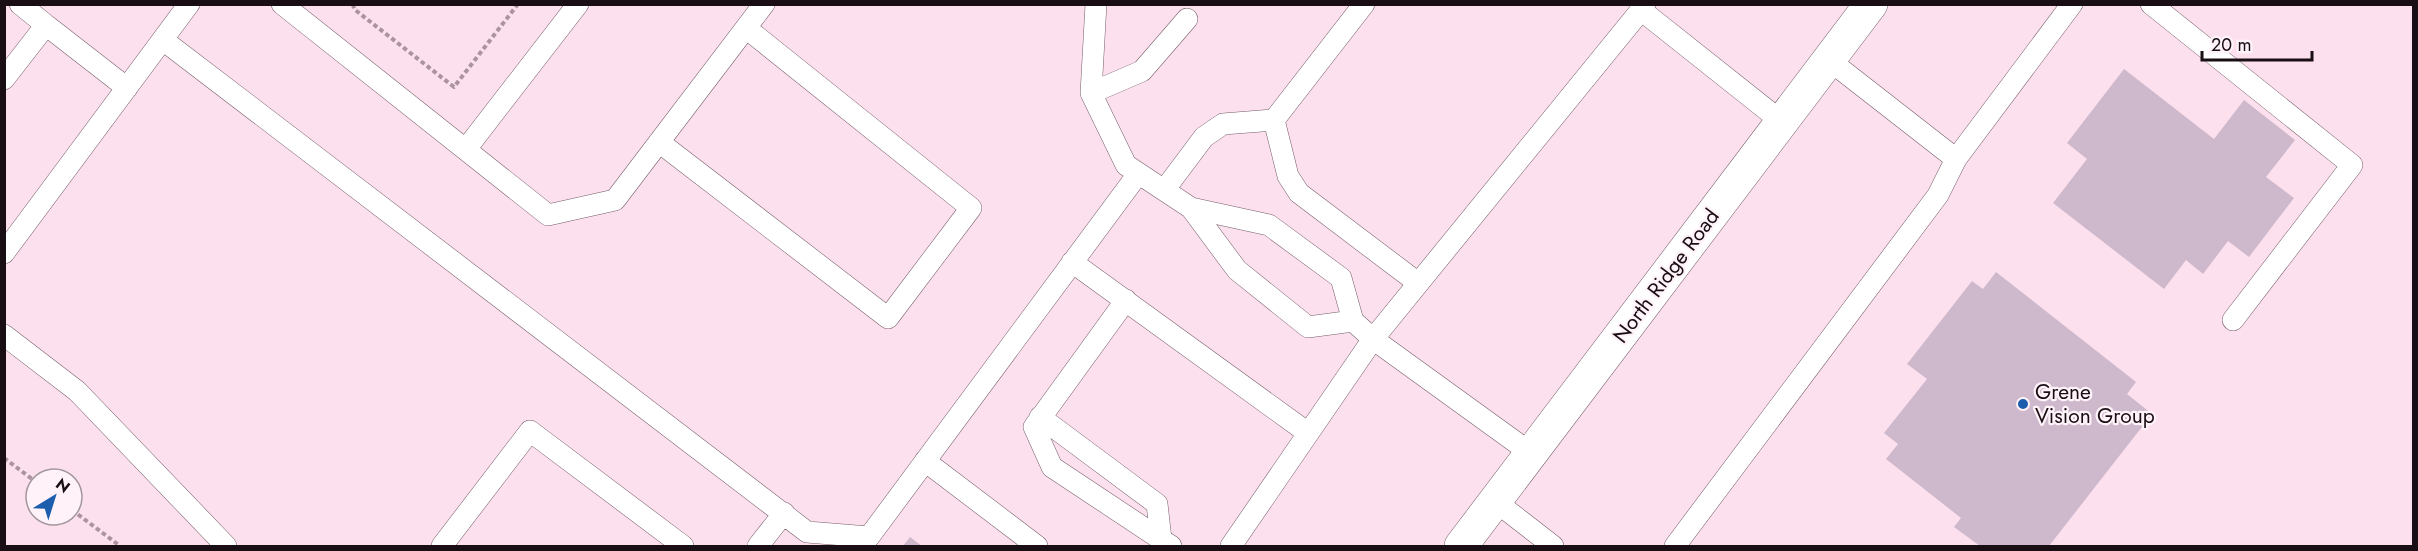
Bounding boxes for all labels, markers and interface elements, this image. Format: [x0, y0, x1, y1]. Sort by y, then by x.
scale bar [2202, 24, 2312, 62]
text: 20 m [2211, 32, 2251, 58]
street label: North Ridge Road [1606, 203, 1726, 349]
place label: Grene Vision Group [2035, 377, 2155, 431]
marker: Grene Vision Group [2016, 397, 2030, 411]
north arrow [24, 467, 84, 527]
text: N [51, 473, 75, 499]

